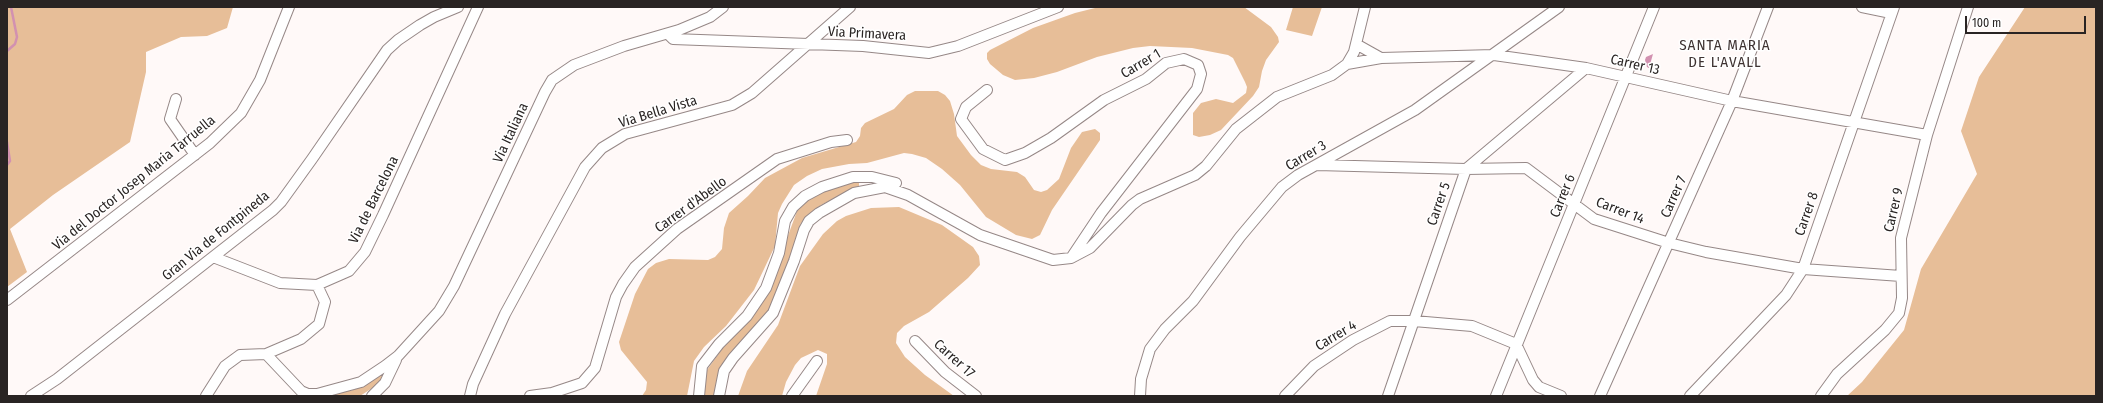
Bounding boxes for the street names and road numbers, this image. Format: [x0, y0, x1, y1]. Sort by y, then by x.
street label: Via Primavera [828, 24, 906, 44]
street label: Carrer 1 [1118, 46, 1164, 82]
street label: Carrer 13 [1609, 51, 1661, 79]
street label: Via Bella Vista [617, 92, 699, 132]
street label: Via Italiana [490, 100, 532, 166]
street label: Via del Doctor Josep Maria Tarruella [49, 112, 219, 254]
street label: Carrer 3 [1283, 137, 1329, 175]
street label: Via de Barcelona [346, 153, 402, 247]
street label: Carrer 6 [1547, 172, 1579, 220]
street label: Carrer d'Abello [652, 173, 730, 237]
street label: Carrer 7 [1657, 173, 1691, 221]
street label: Carrer 5 [1424, 180, 1454, 228]
street label: Carrer 9 [1881, 186, 1907, 234]
street label: Gran Via de Fontpineda [159, 188, 273, 284]
street label: Carrer 8 [1792, 190, 1822, 238]
street label: Carrer 14 [1593, 194, 1647, 228]
street label: Carrer 4 [1312, 317, 1360, 355]
street label: Carrer 17 [930, 336, 978, 382]

